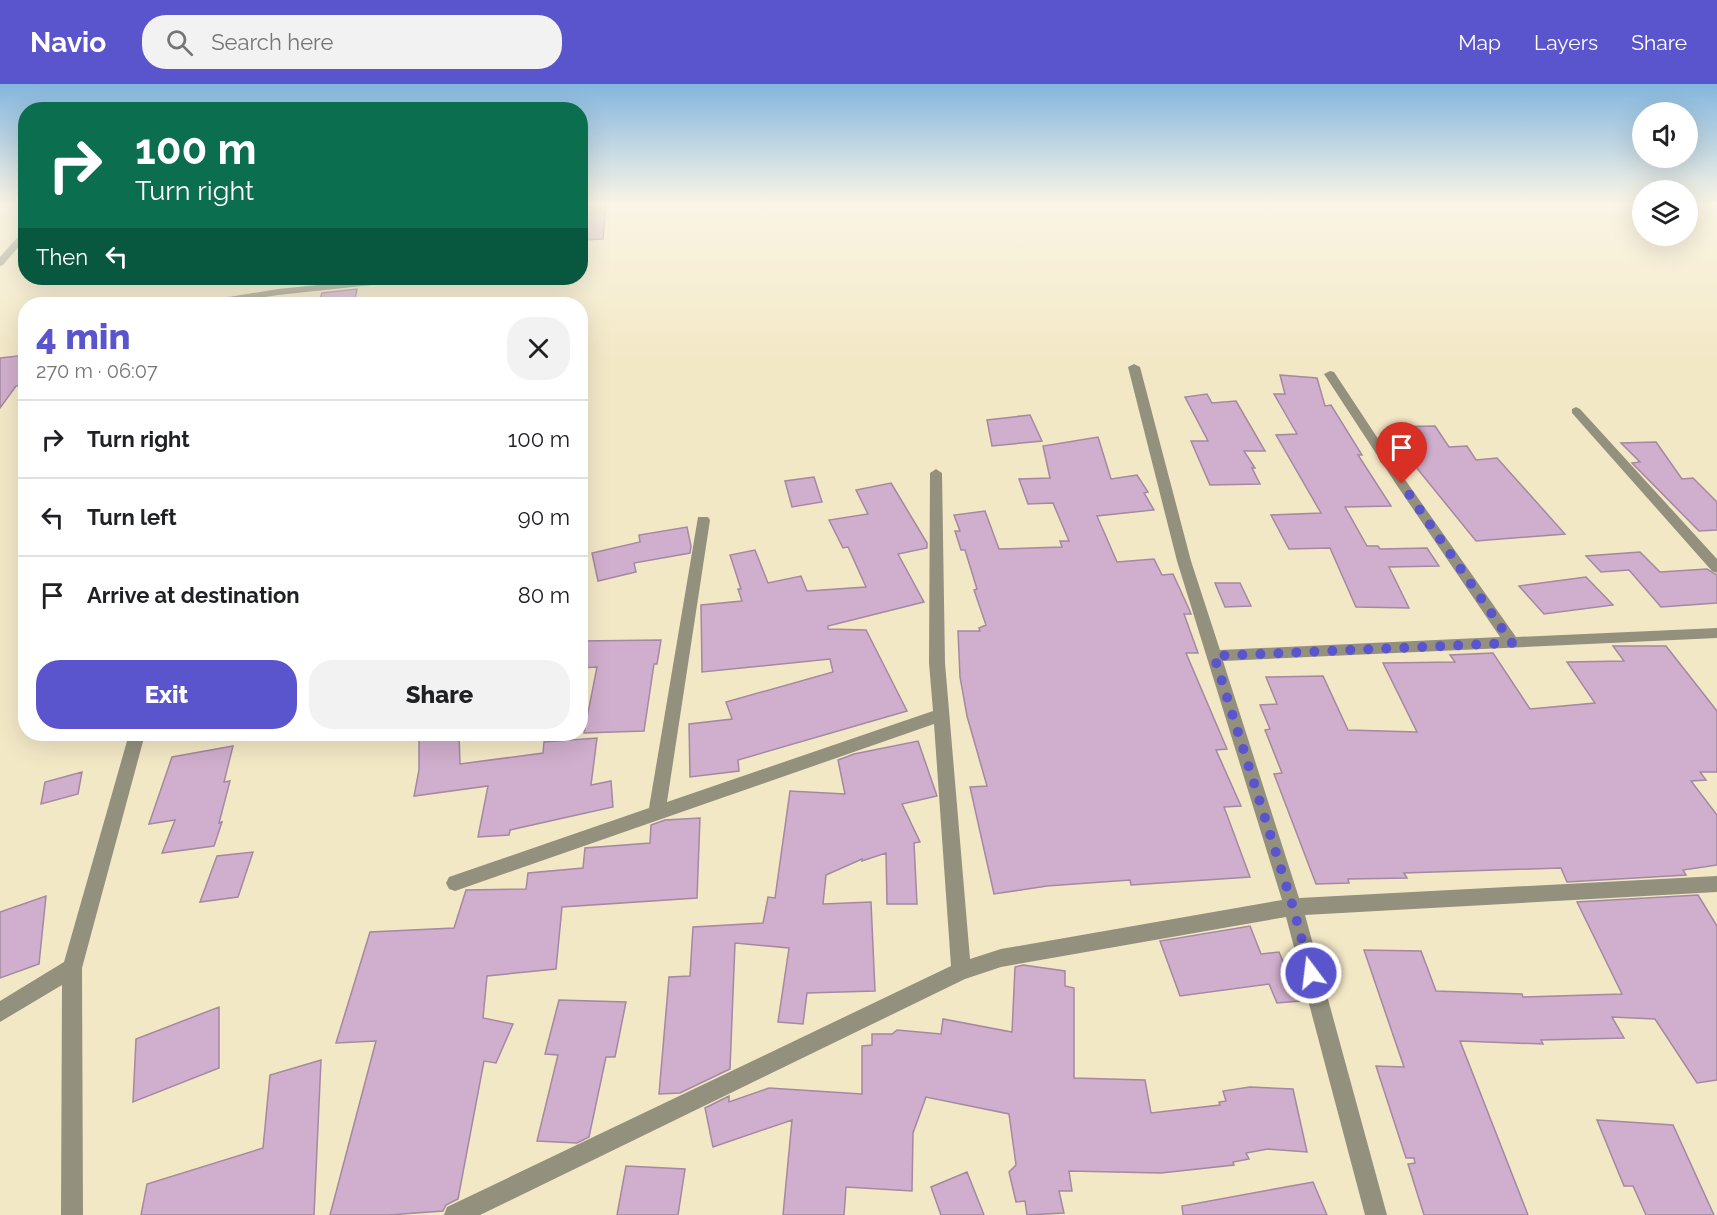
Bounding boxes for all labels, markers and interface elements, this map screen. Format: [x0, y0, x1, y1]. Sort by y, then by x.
search box [142, 15, 562, 69]
text: Navio [30, 26, 106, 59]
icon: search [163, 26, 196, 59]
text: Search here [211, 29, 333, 55]
text: Map [1458, 30, 1501, 55]
text: Layers [1534, 30, 1598, 55]
text: Share [1631, 30, 1687, 55]
map controls [1632, 102, 1698, 246]
button: sound [1632, 102, 1698, 168]
text: 100 m [135, 125, 257, 174]
icon: right [36, 126, 114, 204]
text: Turn right [135, 175, 254, 206]
button: layers [1632, 180, 1698, 246]
icon: left [100, 240, 133, 273]
text: Then [36, 244, 88, 270]
text: 4 min [36, 315, 131, 357]
button: close [507, 317, 570, 380]
text: 270 m · 06:07 [36, 359, 158, 383]
pin [1376, 422, 1427, 484]
icon: right [36, 423, 69, 456]
text: Turn right [87, 426, 190, 452]
text: 100 m [508, 426, 570, 452]
icon: arrive [1385, 431, 1418, 464]
icon: left [36, 501, 69, 534]
text: Turn left [87, 504, 177, 530]
text: 90 m [518, 504, 570, 530]
icon: arrive [36, 579, 69, 612]
text: Arrive at destination [87, 582, 300, 608]
text: 80 m [518, 582, 570, 608]
button: Exit [36, 660, 297, 729]
button: Share [309, 660, 570, 729]
position arrow [1279, 941, 1343, 1005]

